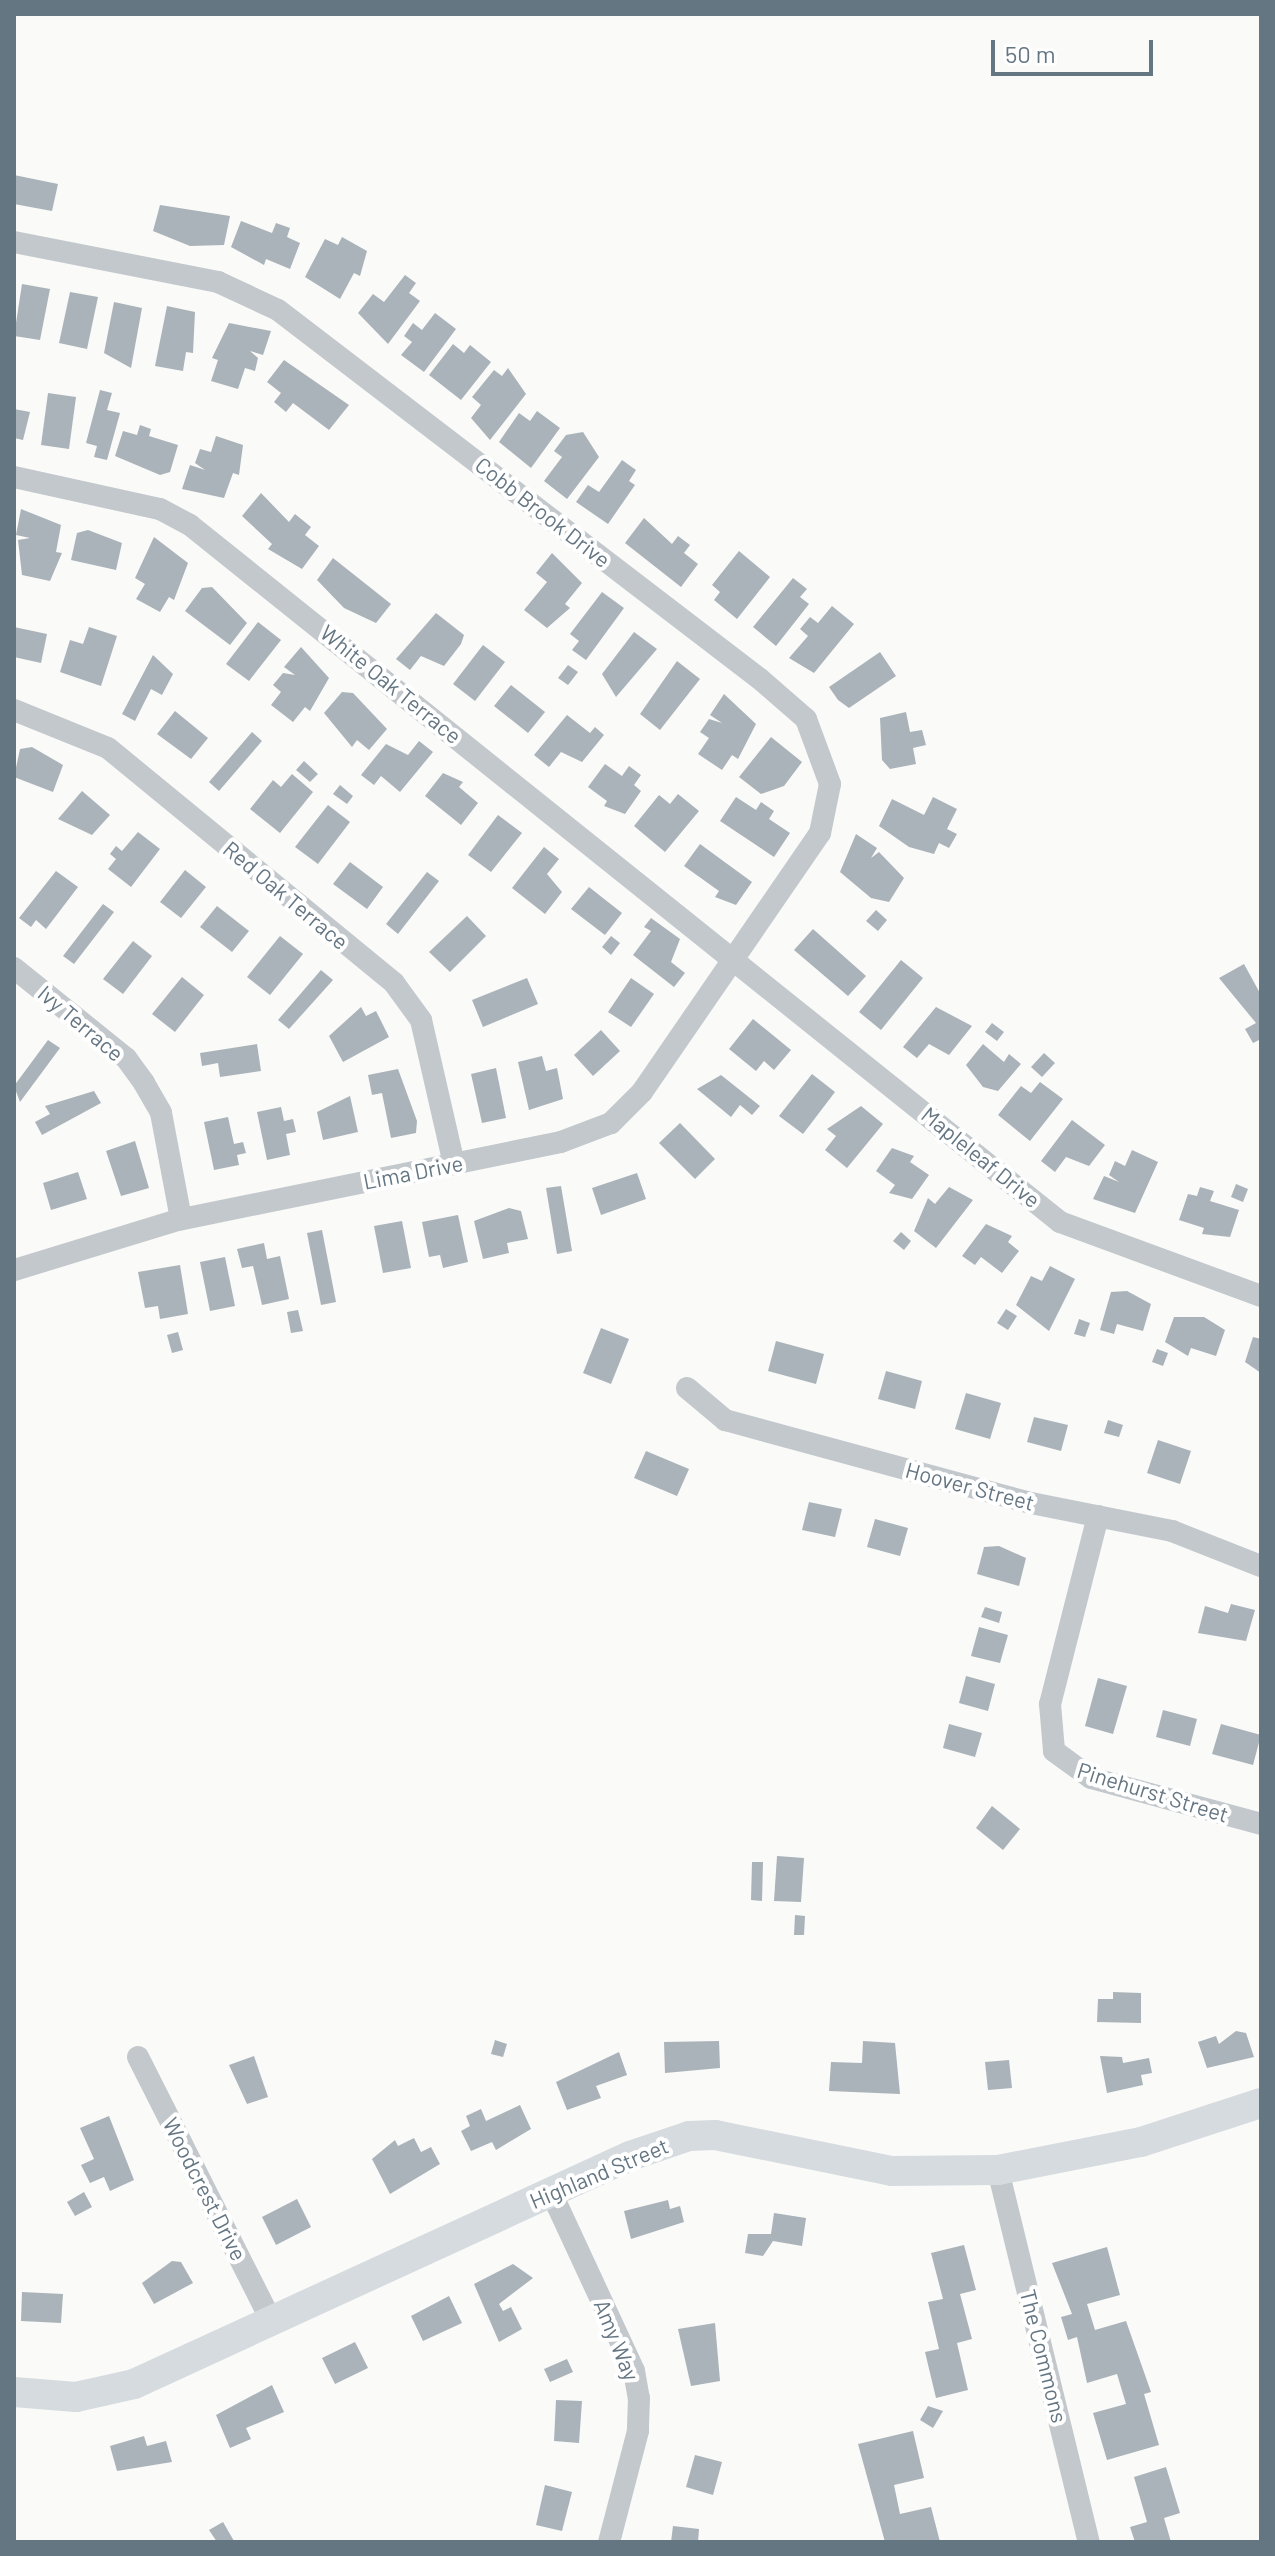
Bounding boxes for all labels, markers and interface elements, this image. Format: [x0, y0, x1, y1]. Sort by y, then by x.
scale bar [995, 24, 1157, 74]
text: 50 m [1005, 39, 1056, 68]
street label: Cobb Brook Drive [470, 451, 616, 573]
street label: White Oak Terrace [315, 619, 467, 749]
street label: Red Oak Terrace [218, 835, 354, 955]
street label: Ivy Terrace [33, 980, 129, 1066]
street label: Mapleleaf Drive [916, 1101, 1046, 1213]
street label: Lima Drive [361, 1149, 465, 1195]
street label: Hoover Street [903, 1456, 1037, 1516]
street label: Pinehurst Street [1074, 1756, 1232, 1828]
street label: Woodcrest Drive [158, 2113, 252, 2265]
street label: Highland Street [526, 2132, 672, 2214]
street label: The Commons [1015, 2287, 1073, 2425]
street label: Amy Way [589, 2295, 645, 2385]

